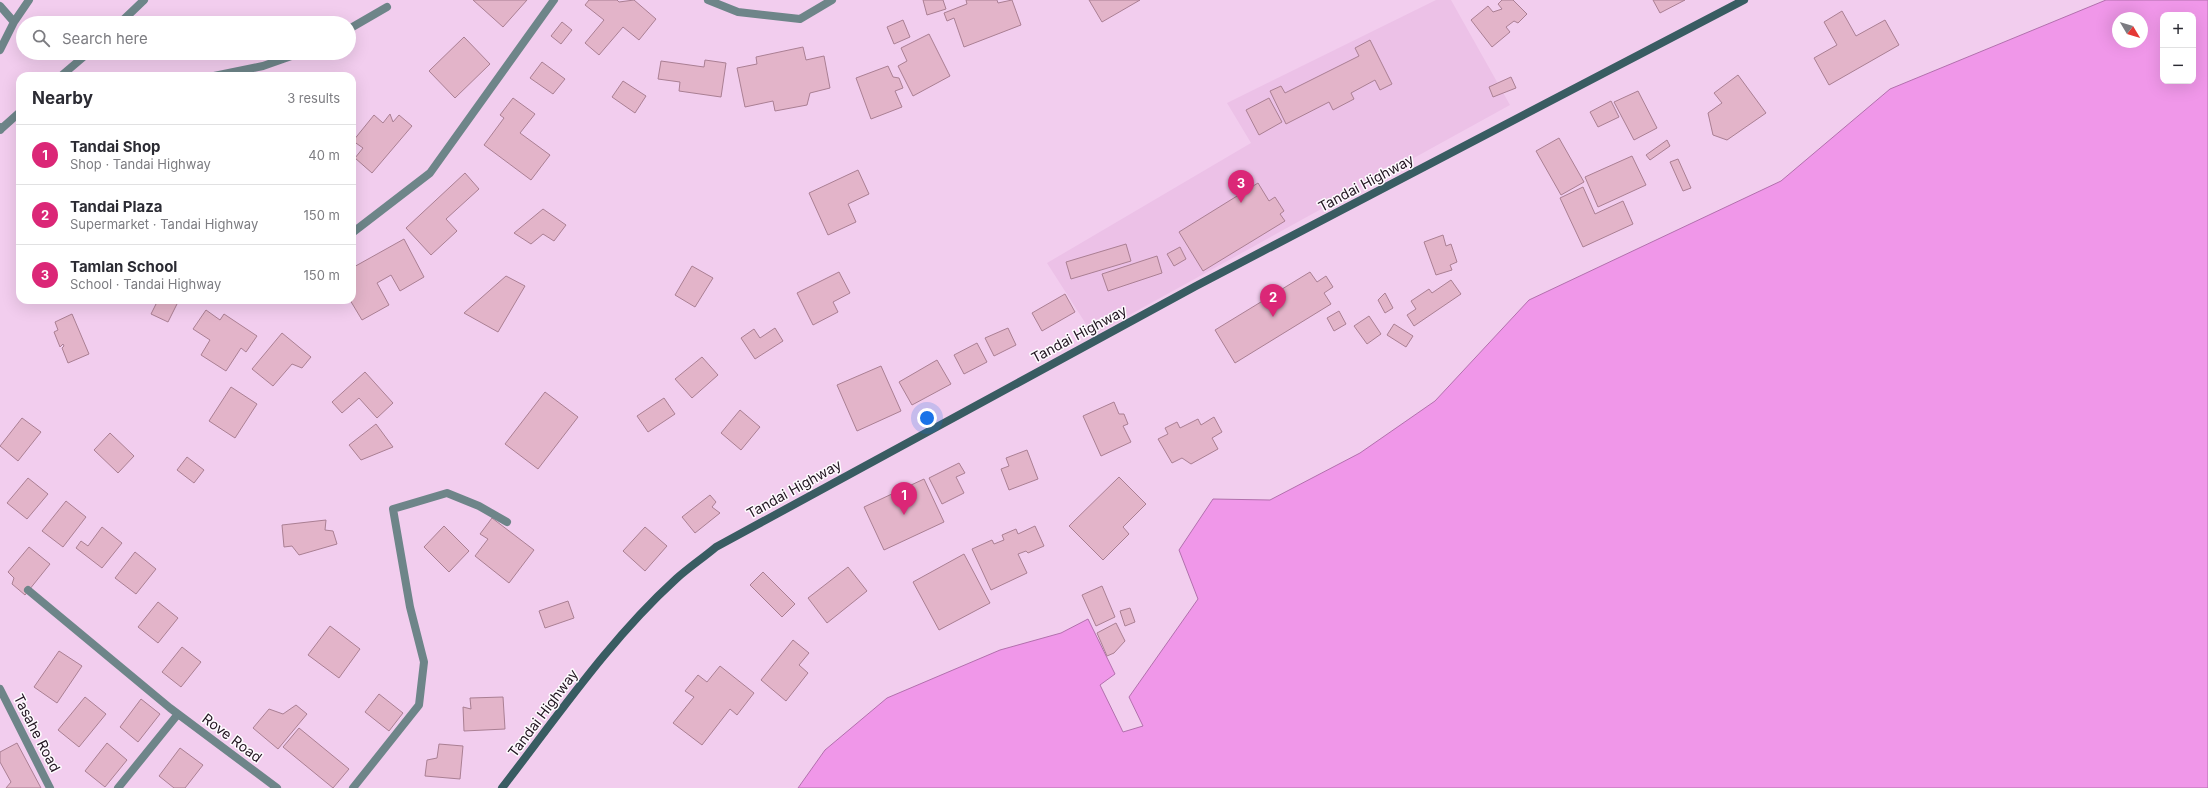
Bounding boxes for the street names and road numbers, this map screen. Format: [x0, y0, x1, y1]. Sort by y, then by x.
street label: Tandai Highway [1315, 150, 1416, 215]
street label: Tandai Highway [1028, 301, 1129, 366]
street label: Tandai Highway [743, 455, 844, 522]
street label: Tandai Highway [504, 665, 581, 760]
street label: Tasahe Road [11, 691, 64, 775]
street label: Rove Road [199, 710, 266, 766]

